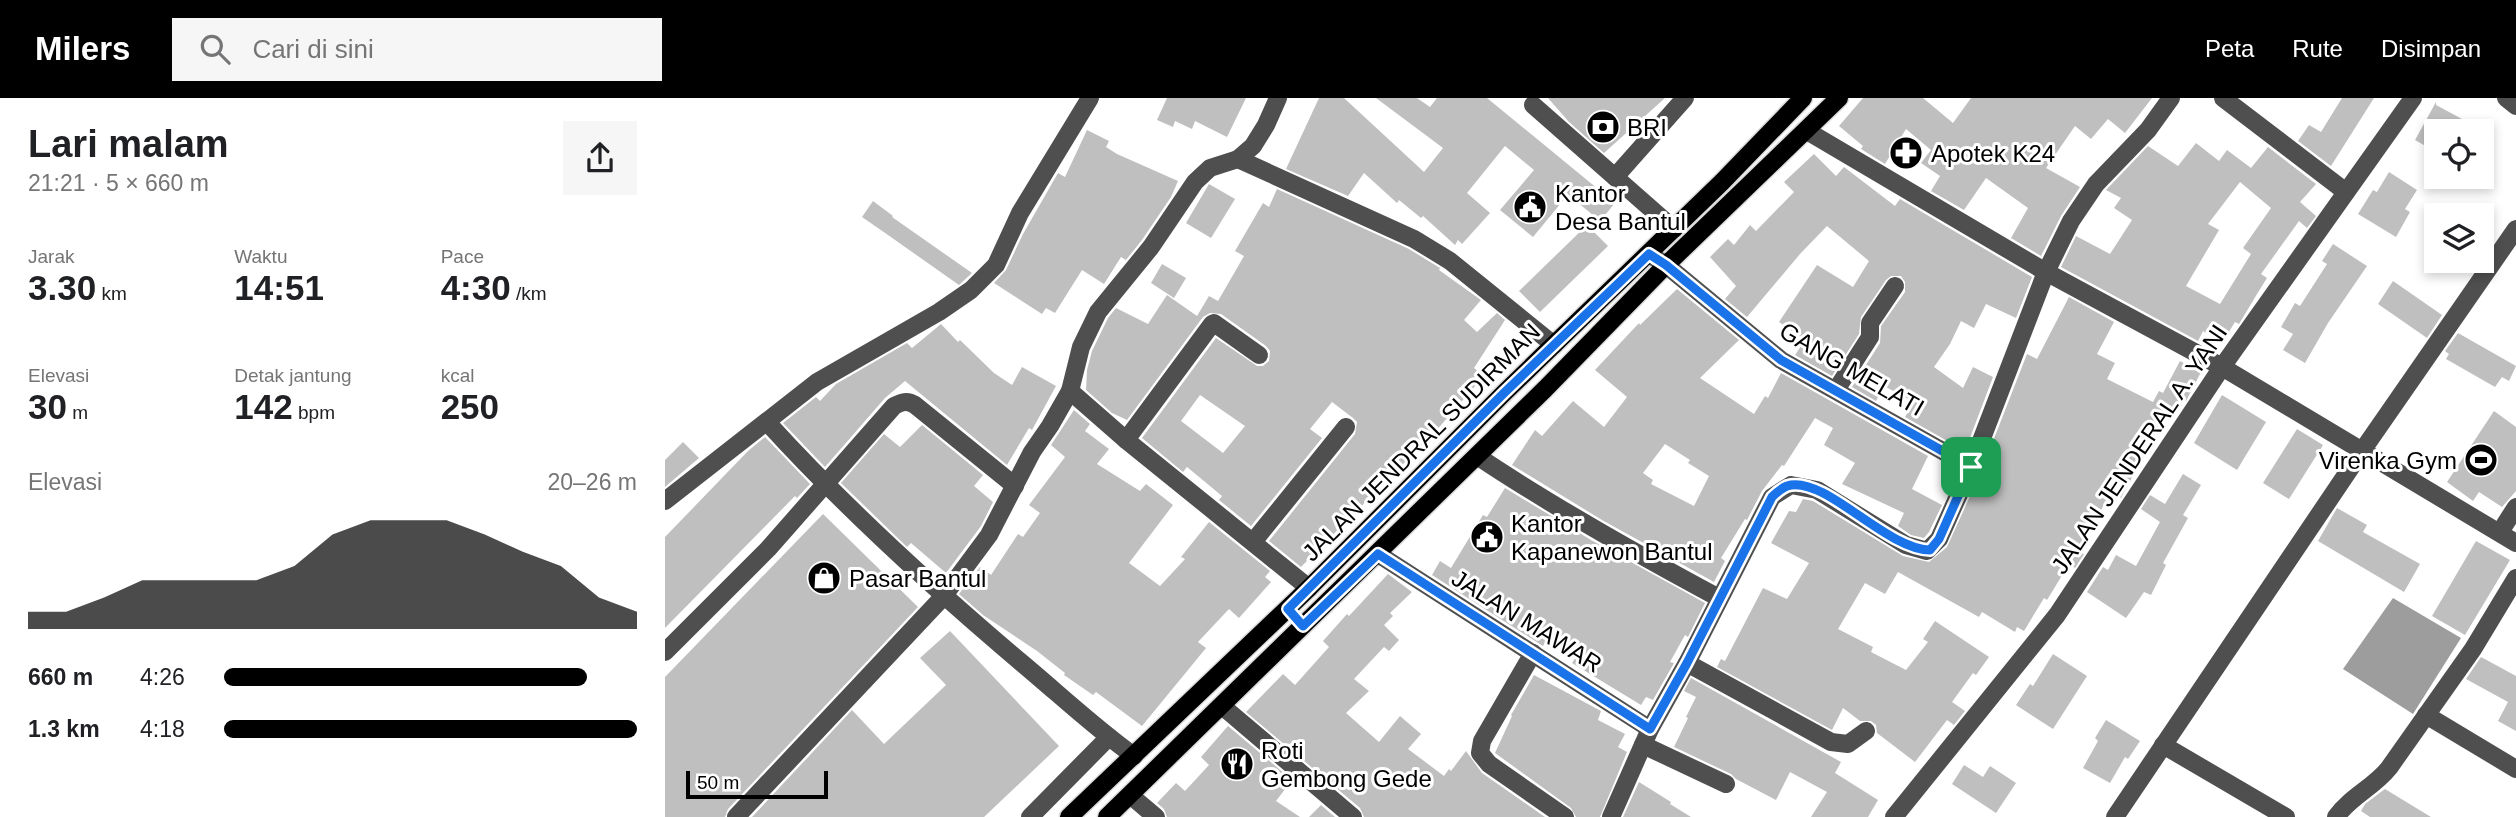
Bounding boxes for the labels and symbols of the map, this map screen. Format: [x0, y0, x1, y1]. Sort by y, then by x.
bank icon: BRI [1584, 108, 1622, 146]
place label: BRI [1627, 114, 1667, 141]
pharmacy icon: Apotek K24 [1887, 134, 1925, 172]
place label: Apotek K24 [1931, 140, 2055, 167]
place label: Kantor Desa Bantul [1555, 180, 1686, 235]
public building icon: Kantor Desa Bantul [1511, 188, 1549, 226]
street label: GANG MELATI [1775, 317, 1929, 421]
street label: JALAN JENDRAL SUDIRMAN [1297, 318, 1545, 566]
street label: JALAN JENDERAL A. YANI [2046, 319, 2232, 579]
pin [1941, 437, 2001, 497]
sports icon: Virenka Gym [2462, 441, 2500, 479]
place label: Virenka Gym [2319, 447, 2457, 474]
place label: Kantor Kapanewon Bantul [1511, 510, 1713, 565]
public building icon: Kantor Kapanewon Bantul [1468, 518, 1506, 556]
shop icon: Pasar Bantul [805, 559, 843, 597]
street label: JALAN MAWAR [1447, 564, 1607, 678]
place label: Pasar Bantul [849, 565, 986, 592]
place label: Roti Gembong Gede [1261, 737, 1432, 792]
restaurant icon: Roti Gembong Gede [1218, 745, 1256, 783]
scale bar [686, 768, 828, 800]

